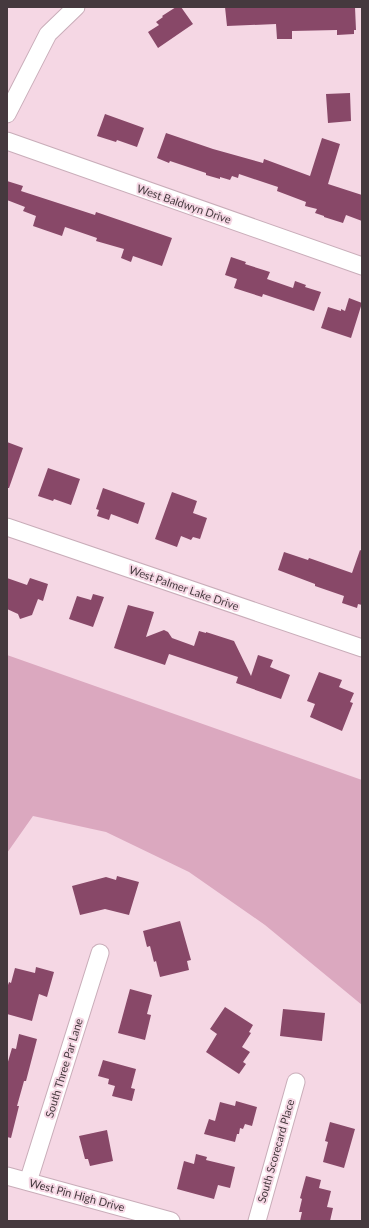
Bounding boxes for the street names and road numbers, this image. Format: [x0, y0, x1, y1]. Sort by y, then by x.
street label: West Baldwyn Drive [135, 181, 233, 226]
street label: West Palmer Lake Drive [128, 563, 241, 612]
street label: South Three Par Lane [42, 1016, 85, 1119]
street label: South Scorecard Place [254, 1097, 297, 1204]
street label: West Pin High Drive [28, 1176, 126, 1214]

